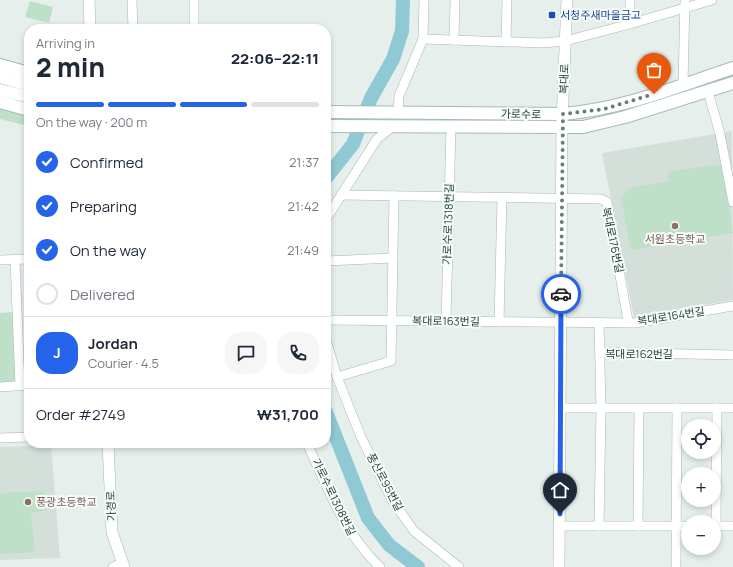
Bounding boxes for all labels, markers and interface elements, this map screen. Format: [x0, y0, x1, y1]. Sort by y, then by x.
place label: 서청주새마을금고 [560, 7, 641, 22]
marker: 서청주새마을금고 [547, 10, 557, 20]
text: Arriving in [36, 34, 95, 52]
text: 22:06–22:11 [231, 48, 319, 69]
text: 2 min [36, 49, 105, 85]
pin [637, 53, 671, 94]
icon: bag [643, 59, 665, 81]
street label: 복대로 [555, 64, 572, 94]
street label: 가로수로 [501, 106, 541, 121]
text: On the way · 200 m [36, 113, 147, 131]
icon: check [36, 151, 58, 173]
text: Confirmed [70, 152, 143, 173]
text: 21:37 [289, 153, 319, 171]
street label: 가로수로1318번길 [439, 183, 456, 265]
icon: check [36, 195, 58, 217]
text: Preparing [70, 196, 137, 217]
text: 21:42 [288, 197, 319, 215]
street label: 복대로176번길 [599, 205, 628, 274]
marker: 서원초등학교 [670, 221, 680, 231]
place label: 서원초등학교 [645, 231, 705, 246]
icon: check [36, 239, 58, 261]
text: On the way [70, 240, 146, 261]
text: 21:49 [287, 241, 319, 259]
courier [541, 274, 581, 314]
icon: car [550, 283, 572, 305]
text: Delivered [70, 284, 135, 305]
street label: 복대로164번길 [636, 303, 706, 328]
street label: 복대로163번길 [412, 312, 480, 329]
button: chat [225, 332, 267, 374]
button: phone [277, 332, 319, 374]
text: Jordan [88, 333, 138, 354]
text: J [53, 342, 61, 363]
street label: 복대로162번길 [605, 346, 673, 361]
text: Courier · 4.5 [88, 354, 159, 372]
text: Order #2749 [36, 404, 125, 425]
text: ₩31,700 [257, 404, 319, 425]
map controls [681, 419, 721, 555]
button: locate [681, 419, 721, 459]
street label: 풍산로95번길 [364, 450, 407, 513]
street label: 가로수로1308번길 [309, 456, 360, 538]
button: + [681, 467, 721, 507]
pin [543, 473, 577, 514]
icon: home [549, 479, 571, 501]
street label: 가경로 [102, 491, 119, 521]
place label: 풍광초등학교 [36, 494, 97, 509]
marker: 풍광초등학교 [23, 497, 33, 507]
button: − [681, 515, 721, 555]

